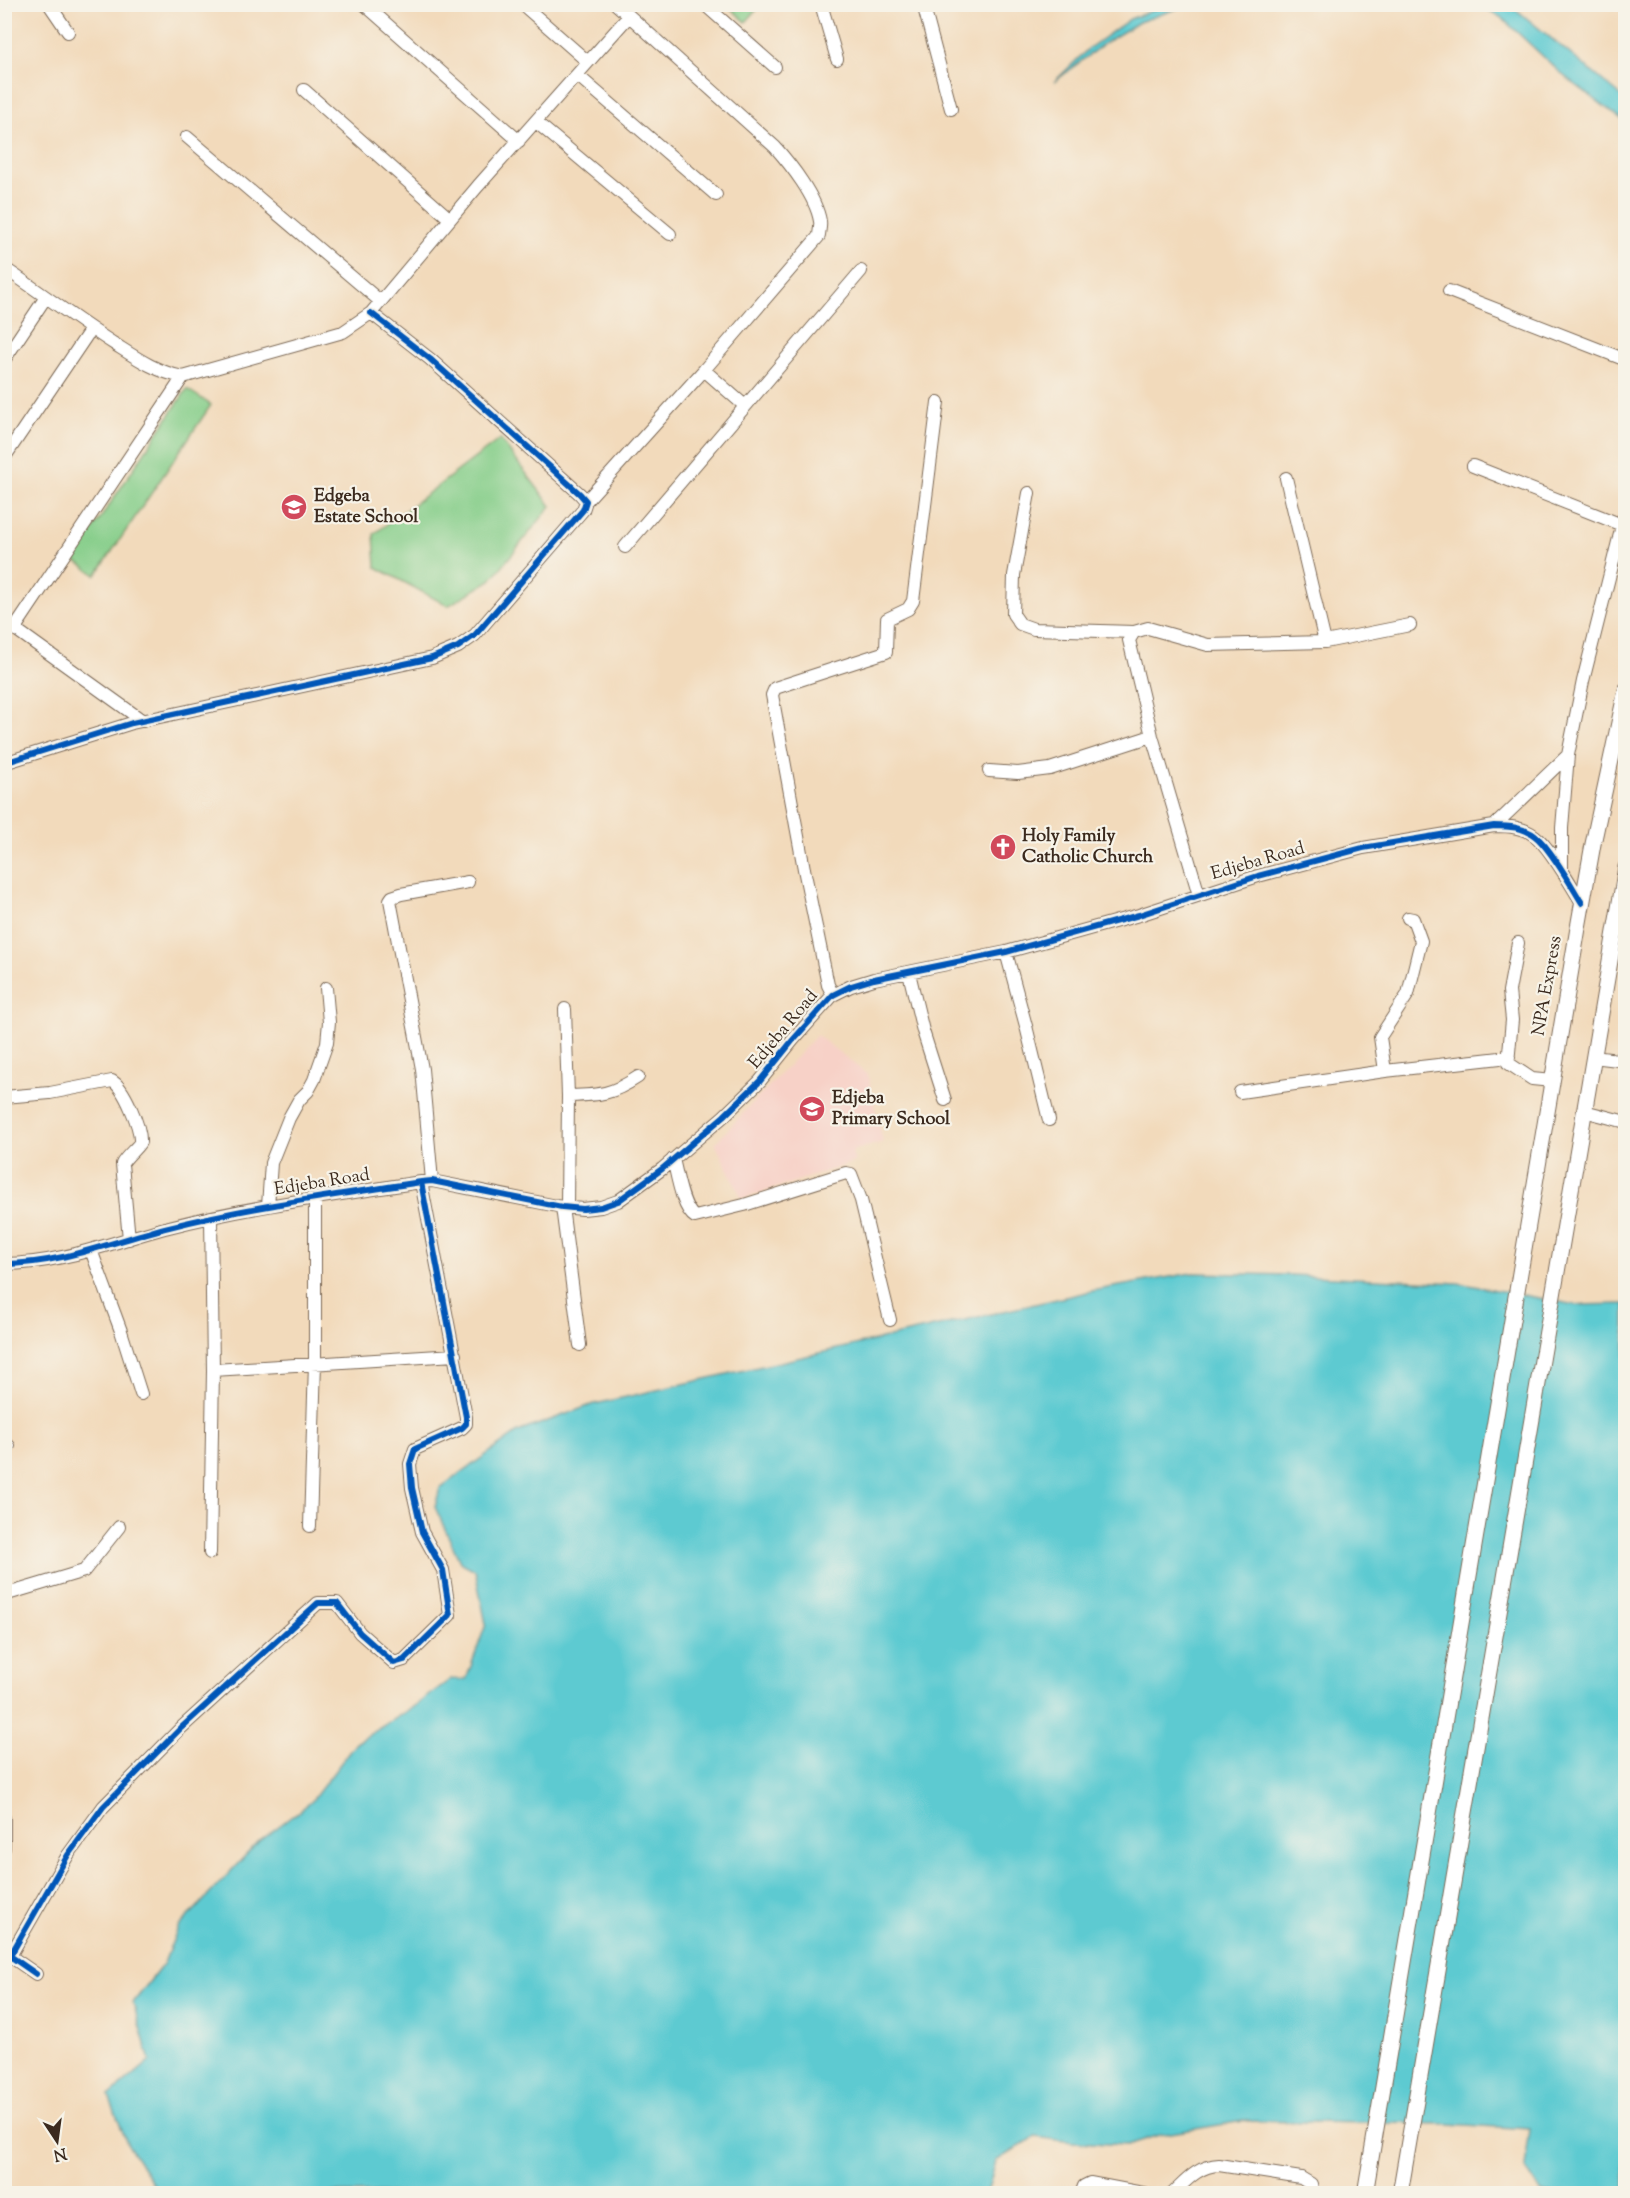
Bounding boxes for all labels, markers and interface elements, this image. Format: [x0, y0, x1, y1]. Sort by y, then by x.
place label: Edgeba Estate School [314, 484, 419, 531]
school or university icon: Edgeba Estate School [279, 492, 309, 522]
place label: Holy Family Catholic Church [1022, 824, 1154, 871]
church icon: Holy Family Catholic Church [988, 832, 1018, 862]
street label: Edjeba Road [1208, 836, 1308, 888]
street label: NPA Express [1526, 934, 1570, 1038]
street label: Edjeba Road [743, 985, 825, 1075]
place label: Edjeba Primary School [832, 1086, 951, 1133]
school or university icon: Edjeba Primary School [797, 1094, 827, 1124]
street label: Edjeba Road [272, 1163, 372, 1203]
north arrow [27, 2111, 87, 2171]
text: N [51, 2141, 69, 2166]

